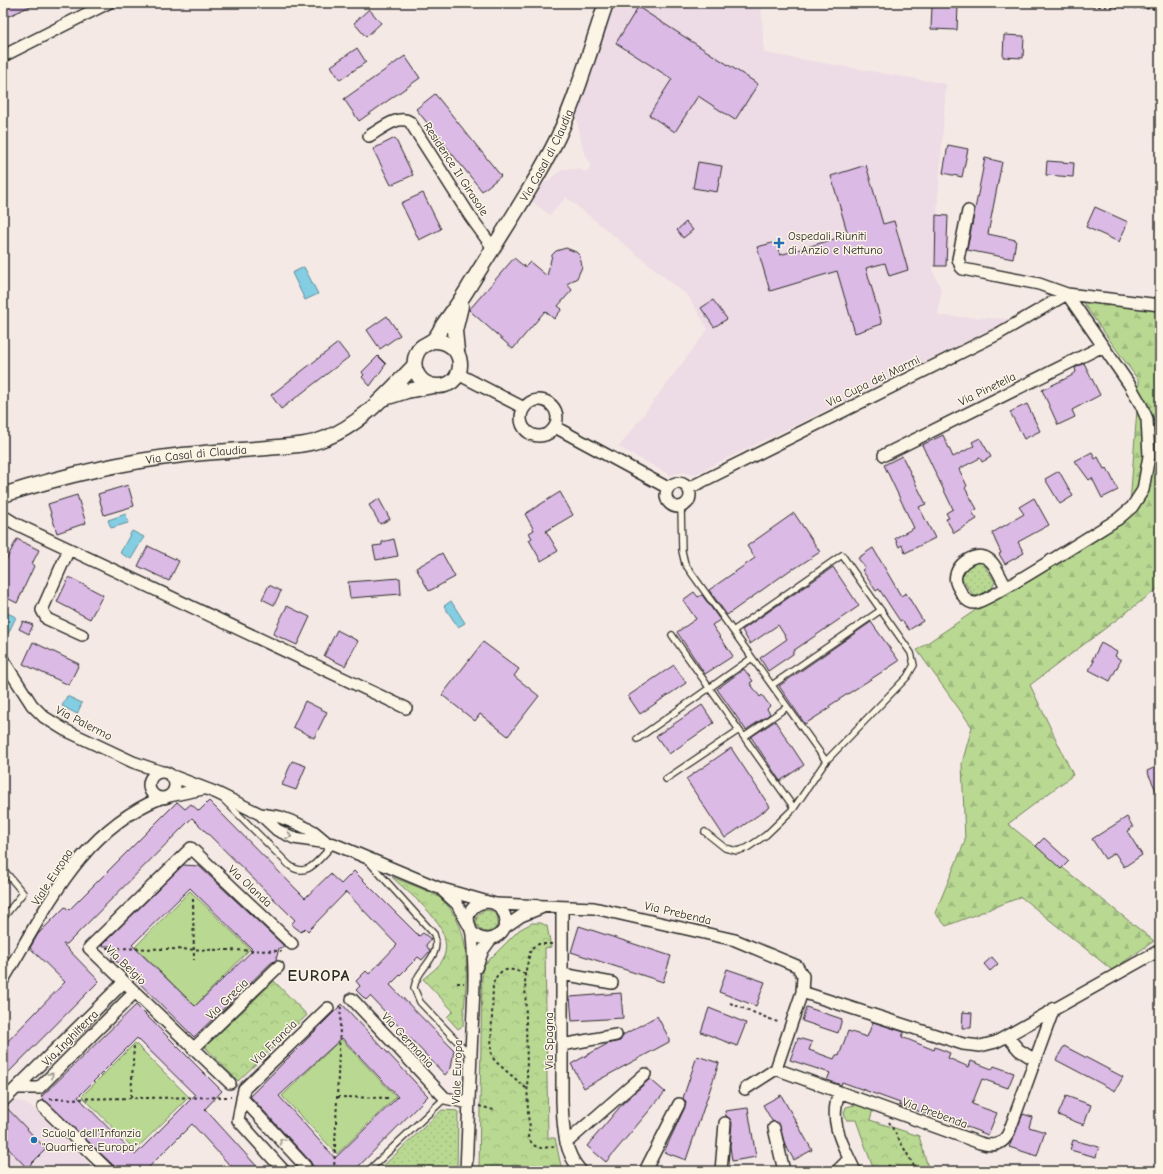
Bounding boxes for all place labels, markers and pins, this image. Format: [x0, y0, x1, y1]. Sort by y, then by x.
place label: Ospedali Riuniti di Anzio e Nettuno [788, 229, 883, 257]
marker: Ospedali Riuniti di Anzio e Nettuno [773, 237, 785, 249]
place label: Scuola dell'Infanzia "Quartiere Europa" [42, 1126, 141, 1154]
marker: Scuola dell'Infanzia "Quartiere Europa" [29, 1135, 39, 1145]

